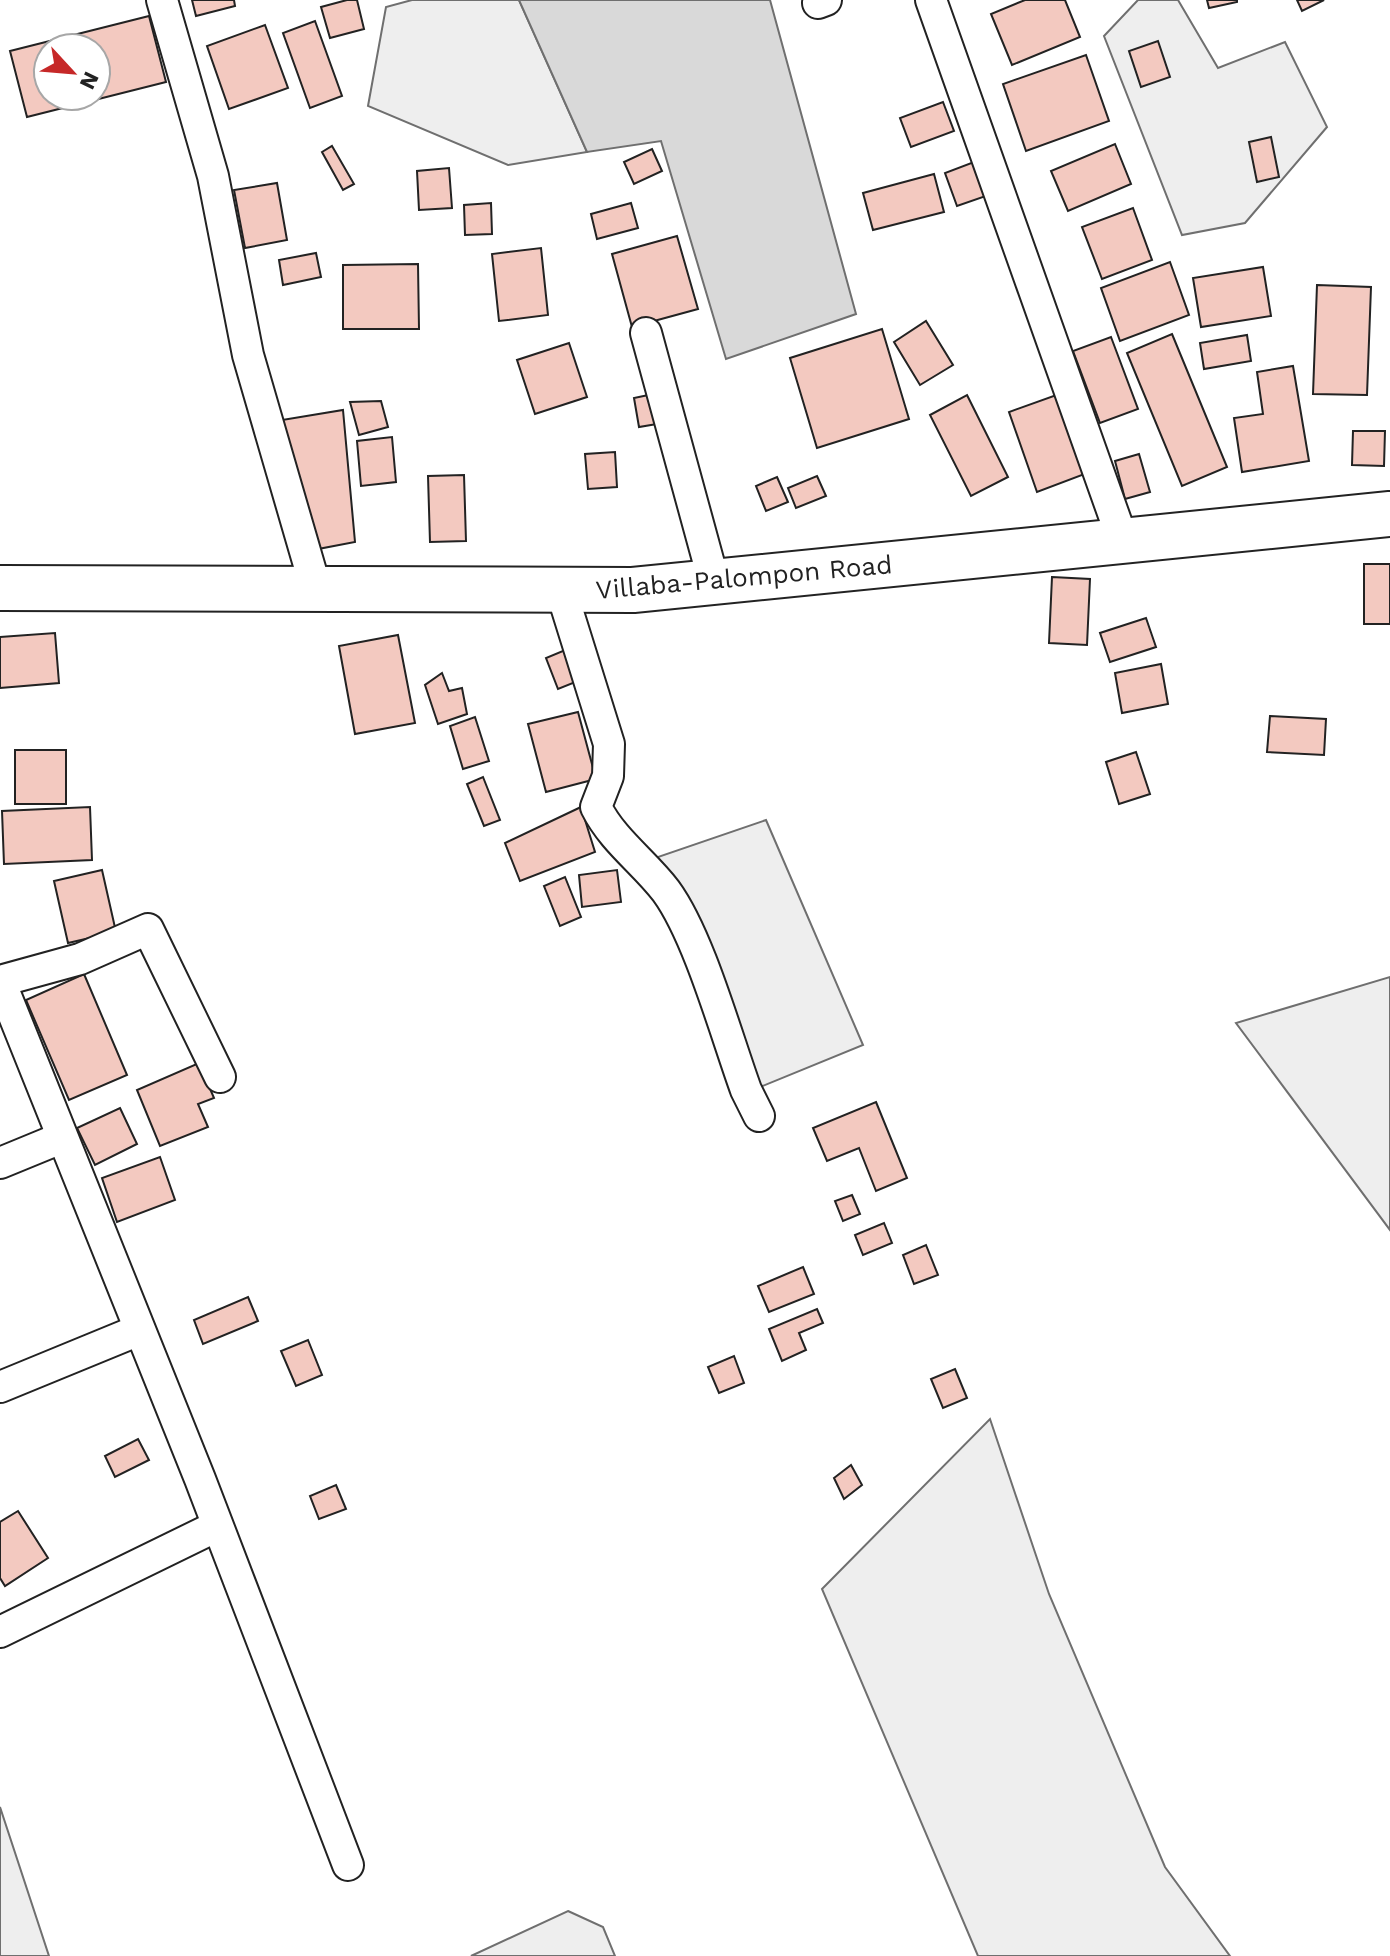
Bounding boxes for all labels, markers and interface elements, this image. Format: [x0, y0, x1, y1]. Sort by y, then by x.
north arrow [32, 32, 112, 112]
text: N [75, 68, 104, 93]
street label: Villaba-Palompon Road [595, 549, 893, 605]

